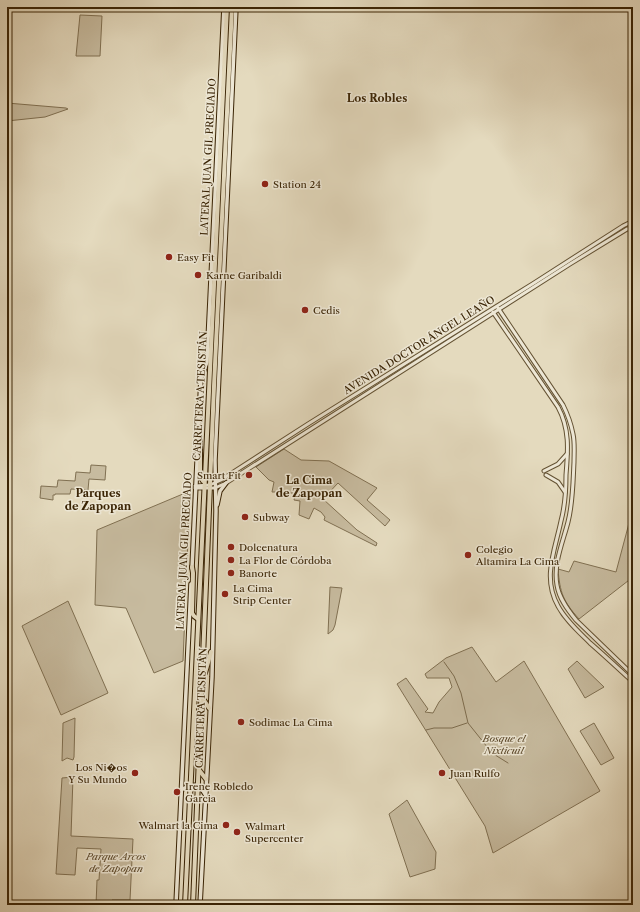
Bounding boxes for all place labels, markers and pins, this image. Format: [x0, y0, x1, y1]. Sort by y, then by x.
place label: Station 24 [273, 178, 321, 191]
marker: Station 24 [260, 179, 270, 189]
place label: Easy Fit [177, 251, 215, 264]
marker: Easy Fit [164, 252, 174, 262]
place label: Karne Garibaldi [206, 269, 282, 282]
marker: Karne Garibaldi [193, 270, 203, 280]
place label: Cedis [313, 304, 340, 317]
marker: Cedis [300, 305, 310, 315]
place label: Smart Fit [197, 469, 241, 482]
marker: Smart Fit [244, 470, 254, 480]
place label: Subway [253, 511, 290, 524]
marker: Subway [240, 512, 250, 522]
place label: Dolcenatura [239, 541, 298, 554]
marker: Dolcenatura [226, 542, 236, 552]
place label: Colegio Altamira La Cima [475, 543, 560, 568]
marker: Colegio Altamira La Cima [463, 550, 473, 560]
place label: La Flor de Córdoba [239, 554, 332, 567]
marker: La Flor de Córdoba [226, 555, 236, 565]
place label: Banorte [239, 567, 277, 580]
marker: Banorte [226, 568, 236, 578]
place label: La Cima Strip Center [233, 582, 292, 607]
marker: La Cima Strip Center [220, 589, 230, 599]
place label: Sodimac La Cima [249, 716, 333, 729]
marker: Sodimac La Cima [236, 717, 246, 727]
place label: Los Ni�os Y Su Mundo [67, 761, 127, 786]
place label: Juan Rulfo [448, 767, 500, 780]
marker: Los Ni�os Y Su Mundo [130, 768, 140, 778]
marker: Juan Rulfo [437, 768, 447, 778]
place label: Irene Robledo Garcia [185, 780, 253, 805]
marker: Irene Robledo Garcia [172, 787, 182, 797]
place label: Walmart la Cima [138, 819, 219, 832]
marker: Walmart la Cima [221, 820, 231, 830]
place label: Walmart Supercenter [244, 820, 304, 845]
marker: Walmart Supercenter [232, 827, 242, 837]

